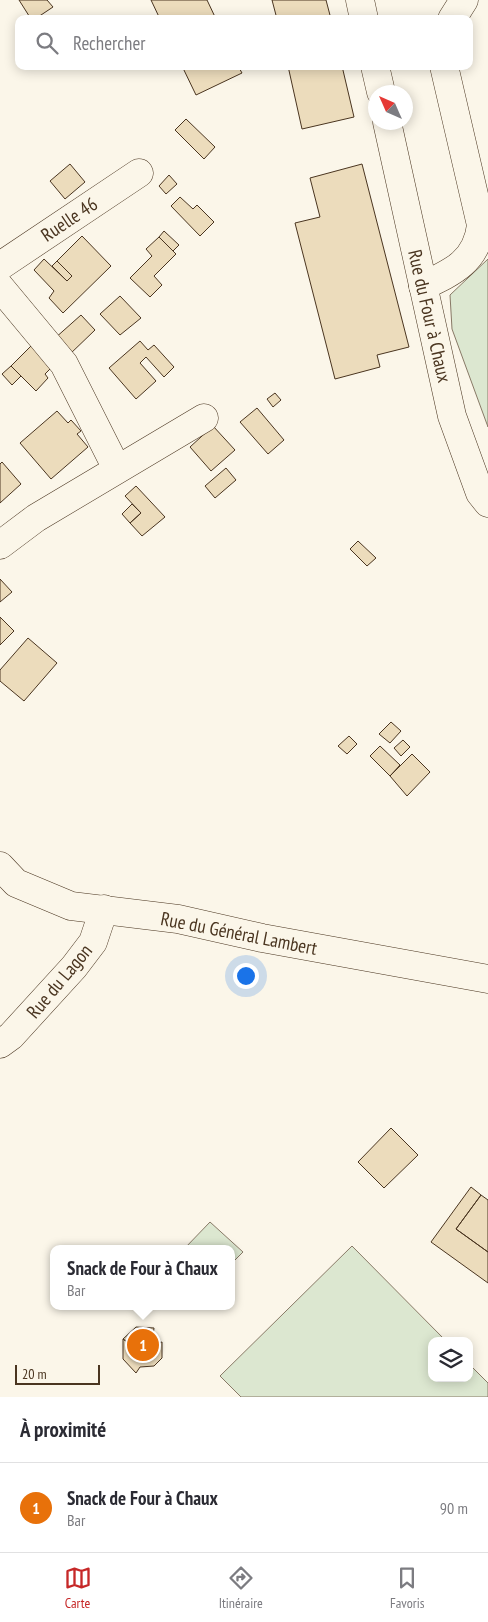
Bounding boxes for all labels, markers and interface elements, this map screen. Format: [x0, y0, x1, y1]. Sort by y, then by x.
search box [15, 15, 473, 70]
icon: search [33, 29, 61, 57]
text: Rechercher [73, 31, 145, 55]
north arrow [368, 85, 413, 130]
street label: Ruelle 46 [36, 191, 102, 247]
street label: Rue du Four à Chaux [403, 247, 457, 385]
street label: Rue du Général Lambert [159, 906, 320, 960]
street label: Rue du Lagon [21, 939, 97, 1023]
your location [233, 963, 259, 989]
popup [50, 1245, 235, 1310]
text: Snack de Four à Chaux [67, 1256, 218, 1280]
text: Bar [67, 1280, 85, 1300]
pin: 1 [127, 1326, 159, 1364]
map controls [428, 1337, 473, 1382]
button: layers [428, 1337, 473, 1382]
scale bar [15, 1362, 100, 1385]
text: 20 m [22, 1365, 47, 1383]
text: À proximité [20, 1416, 106, 1443]
text: Snack de Four à Chaux [67, 1486, 218, 1510]
text: 1 [32, 1498, 40, 1518]
text: 90 m [440, 1498, 468, 1518]
text: Bar [67, 1510, 85, 1530]
tab: Carte [64, 1564, 92, 1612]
tab: Itinéraire [219, 1564, 263, 1612]
tab: Favoris [390, 1564, 424, 1612]

